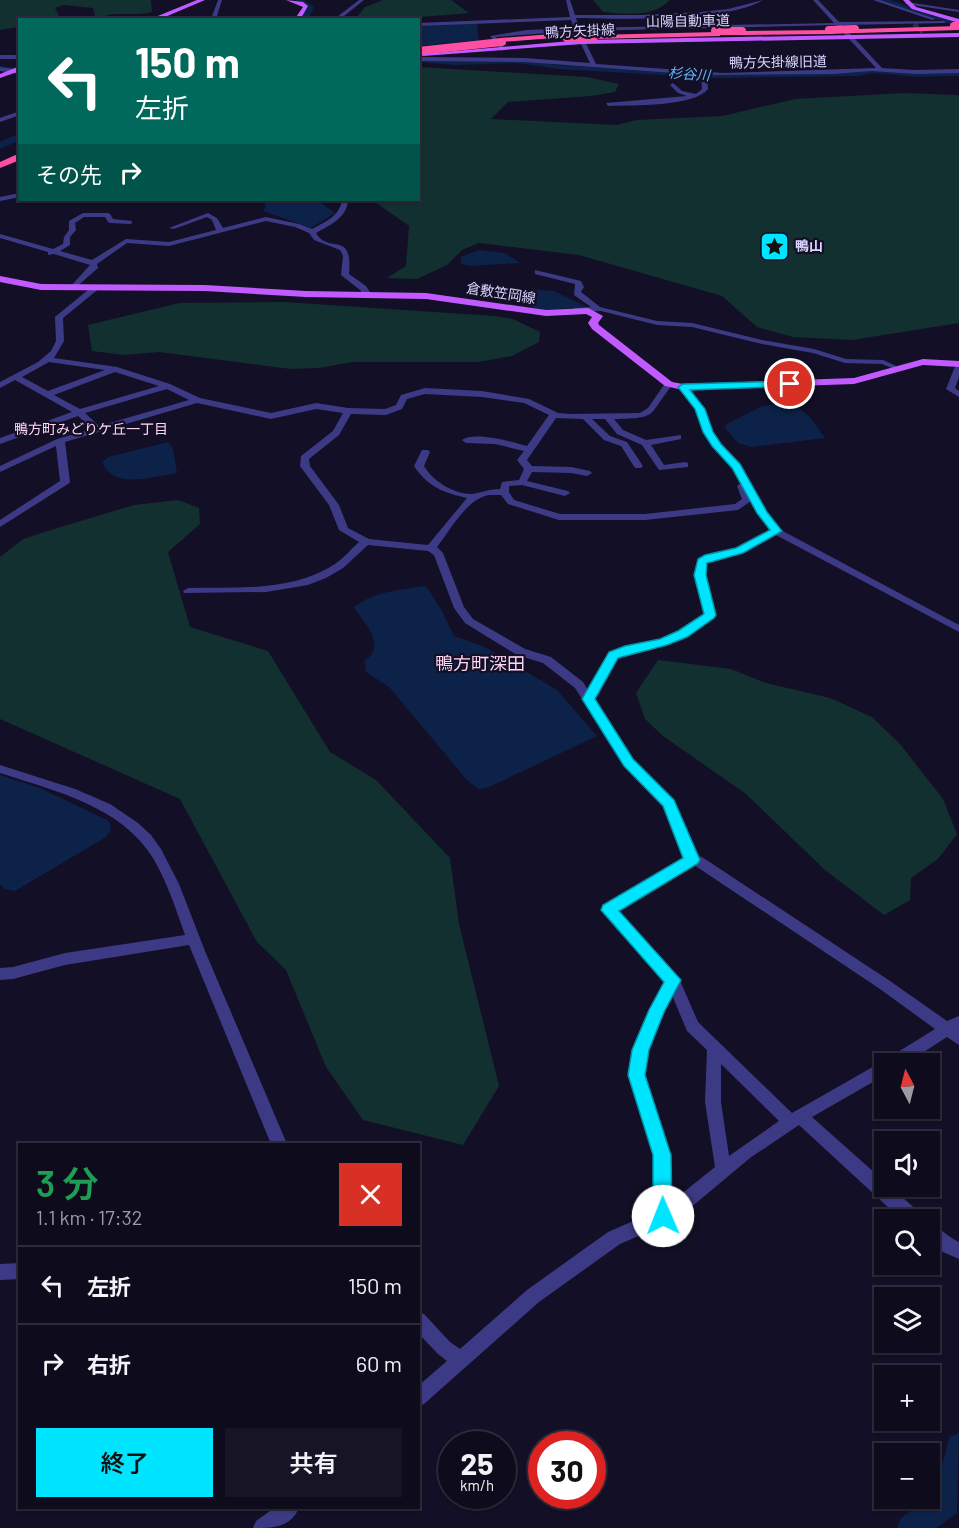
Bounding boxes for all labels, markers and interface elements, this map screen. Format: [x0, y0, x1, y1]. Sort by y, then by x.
street label: 山陽自動車道 [646, 11, 730, 30]
street label: 鴨方矢掛線 [545, 20, 615, 41]
text: 150 m [135, 36, 240, 86]
icon: left [36, 42, 114, 120]
street label: 鴨方矢掛線旧道 [729, 52, 827, 71]
water label: 杉谷川 [667, 64, 713, 84]
text: 左折 [135, 91, 189, 123]
icon: right [114, 156, 147, 189]
text: その先 [36, 161, 102, 187]
place icon: 鴨山 [758, 230, 790, 262]
place label: 鴨山 [795, 237, 823, 254]
street label: 倉敷笠岡線 [465, 279, 537, 306]
pin [764, 358, 815, 409]
icon: arrive [773, 367, 806, 400]
district label: 鴨方町みどりケ丘一丁目 [14, 420, 168, 437]
district label: 鴨方町深田 [435, 652, 525, 674]
north arrow [874, 1053, 940, 1119]
map controls [874, 1053, 940, 1509]
button: sound [874, 1131, 940, 1197]
text: 3 分 [36, 1161, 98, 1204]
button: close [339, 1163, 402, 1226]
position arrow [631, 1184, 695, 1248]
text: 1.1 km · 17:32 [36, 1205, 143, 1229]
button: search [874, 1209, 940, 1275]
icon: left [36, 1269, 69, 1302]
text: 150 m [348, 1272, 402, 1298]
text: 左折 [87, 1273, 131, 1299]
button: layers [874, 1287, 940, 1353]
icon: right [36, 1347, 69, 1380]
text: 60 m [356, 1350, 402, 1376]
text: 右折 [87, 1351, 131, 1377]
button: + [874, 1365, 940, 1431]
button: 終了 [36, 1428, 213, 1497]
button: 共有 [225, 1428, 402, 1497]
speed limit sign: 30 [528, 1431, 606, 1509]
button: − [874, 1443, 940, 1509]
text: 25 [461, 1445, 493, 1481]
text: km/h [460, 1476, 494, 1494]

